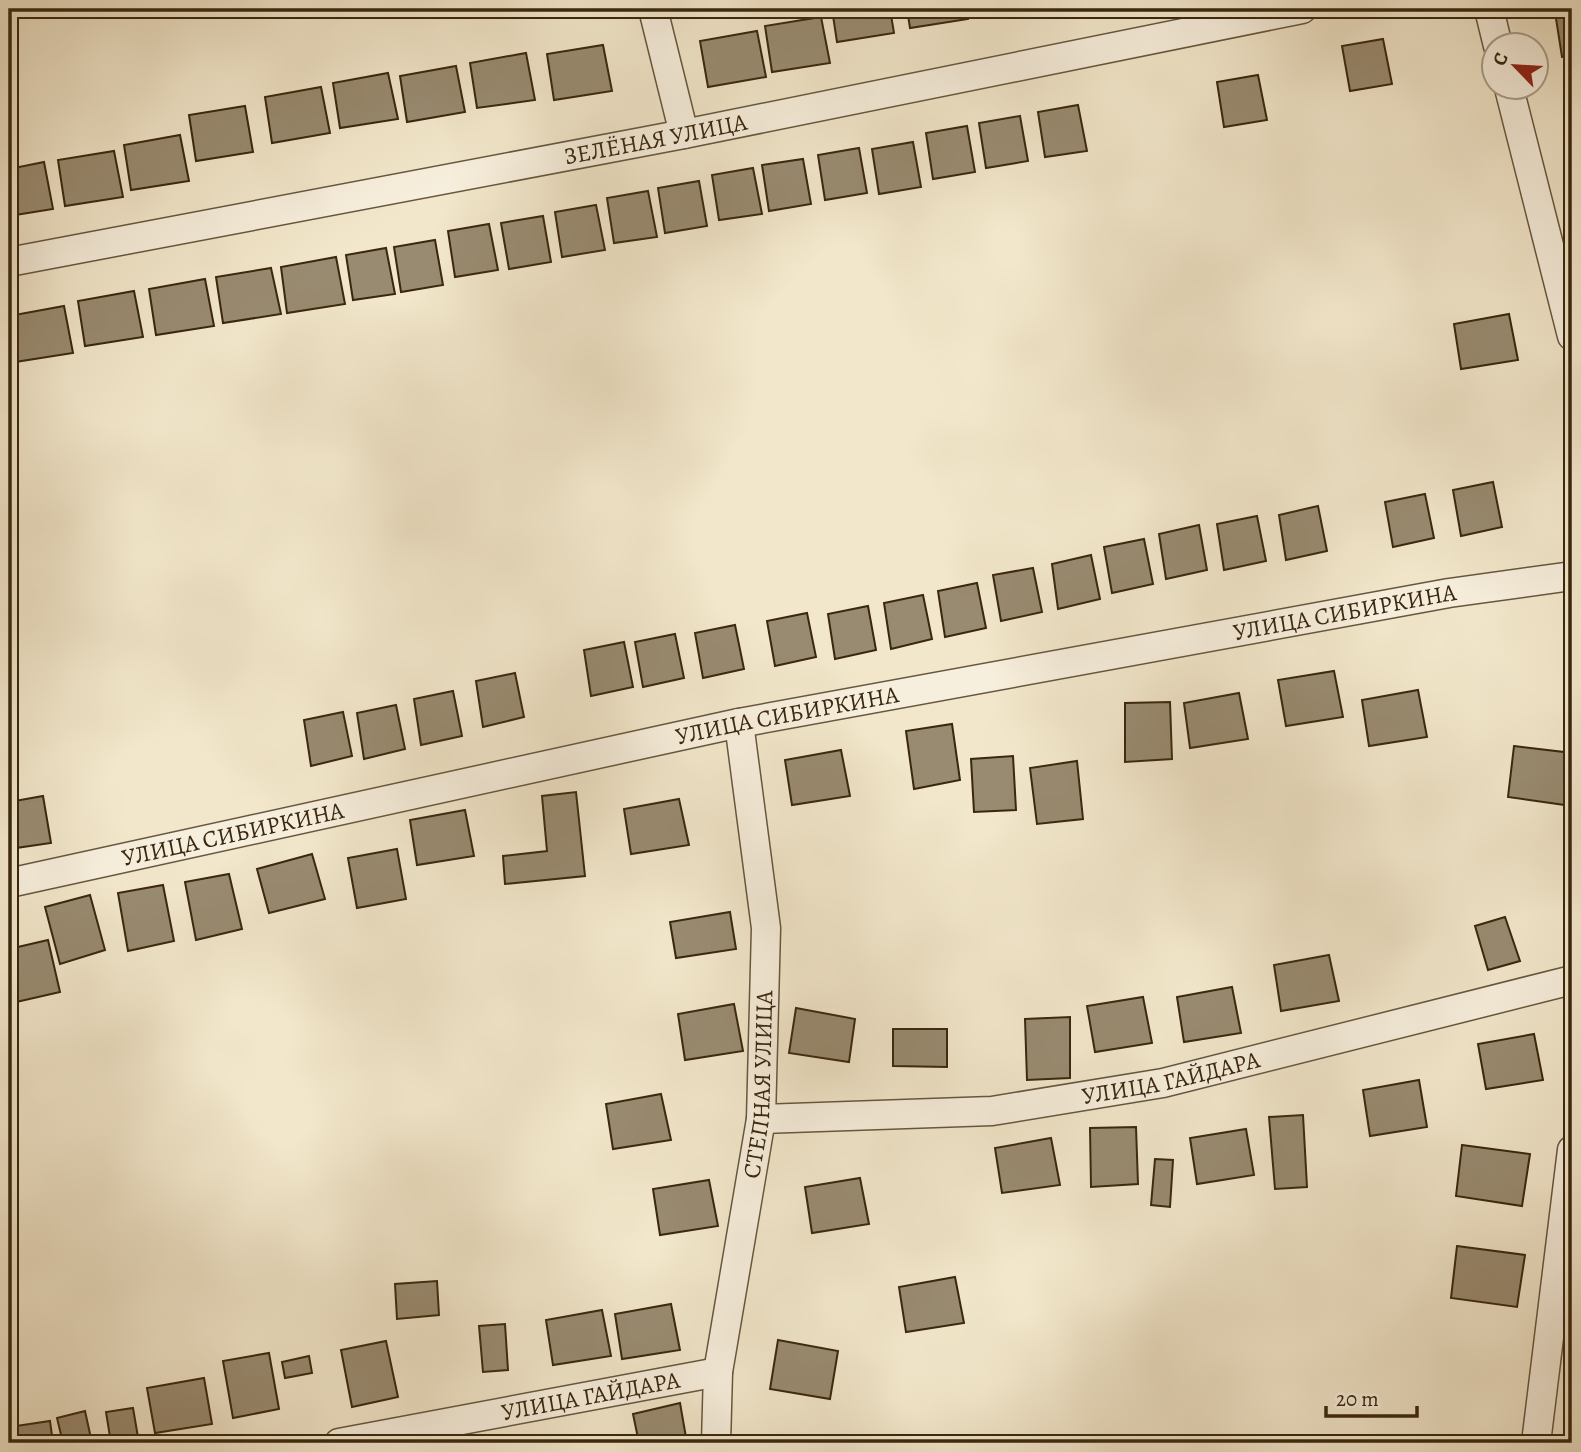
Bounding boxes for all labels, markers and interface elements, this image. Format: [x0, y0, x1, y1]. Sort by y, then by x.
north arrow [1480, 32, 1550, 102]
text: С [1486, 48, 1515, 70]
street label: ЗЕЛЁНАЯ УЛИЦА [561, 105, 751, 172]
street label: УЛИЦА СИБИРКИНА [1230, 576, 1459, 648]
street label: УЛИЦА СИБИРКИНА [672, 678, 902, 752]
street label: УЛИЦА СИБИРКИНА [119, 794, 348, 874]
street label: СТЕПНАЯ УЛИЦА [735, 989, 780, 1181]
street label: УЛИЦА ГАЙДАРА [1079, 1043, 1264, 1112]
street label: УЛИЦА ГАЙДАРА [499, 1363, 684, 1428]
scale bar [1326, 1375, 1416, 1419]
text: 20 m [1336, 1385, 1379, 1413]

